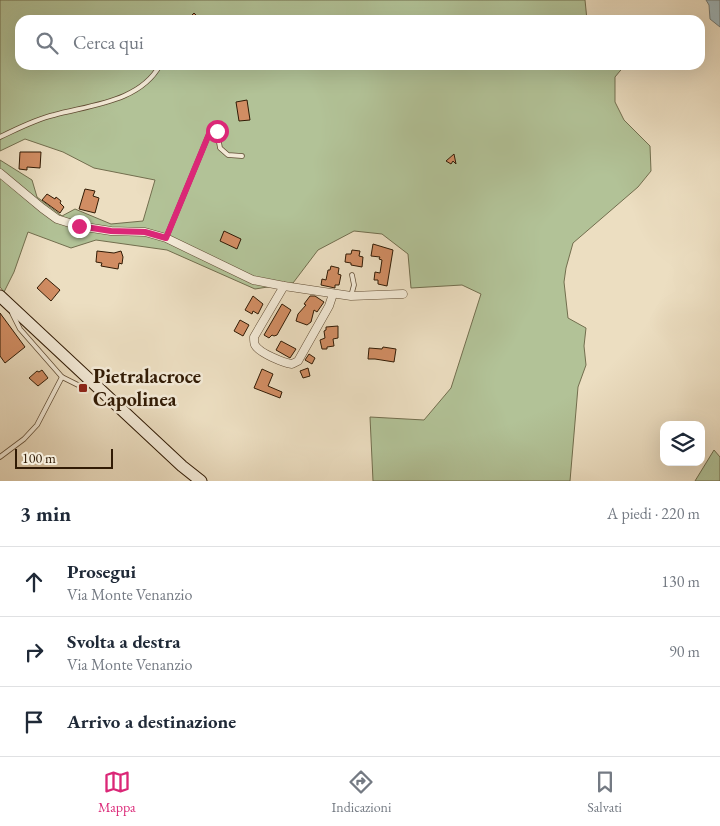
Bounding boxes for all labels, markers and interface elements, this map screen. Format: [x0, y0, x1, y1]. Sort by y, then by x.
search box [15, 15, 705, 70]
icon: search [33, 29, 61, 57]
text: Cerca qui [73, 30, 144, 55]
route start [206, 120, 229, 143]
route end [68, 215, 91, 238]
place label: Pietralacroce Capolinea [93, 363, 201, 412]
marker: Pietralacroce Capolinea [77, 382, 89, 394]
map controls [660, 421, 705, 466]
button: layers [660, 421, 705, 466]
scale bar [15, 446, 112, 469]
text: 100 m [22, 449, 56, 467]
text: 3 min [20, 500, 71, 527]
text: A piedi · 220 m [607, 503, 700, 524]
text: Prosegui [67, 559, 136, 584]
icon: ahead [20, 568, 48, 596]
text: 130 m [661, 571, 700, 592]
text: Via Monte Venanzio [67, 584, 192, 605]
text: Svolta a destra [67, 629, 181, 654]
icon: right [20, 638, 48, 666]
text: 90 m [669, 641, 700, 662]
text: Via Monte Venanzio [67, 654, 192, 675]
icon: arrive [20, 708, 48, 736]
text: Arrivo a destinazione [67, 709, 236, 734]
tab: Mappa [98, 768, 136, 816]
tab: Indicazioni [332, 768, 391, 816]
tab: Salvati [587, 768, 622, 816]

